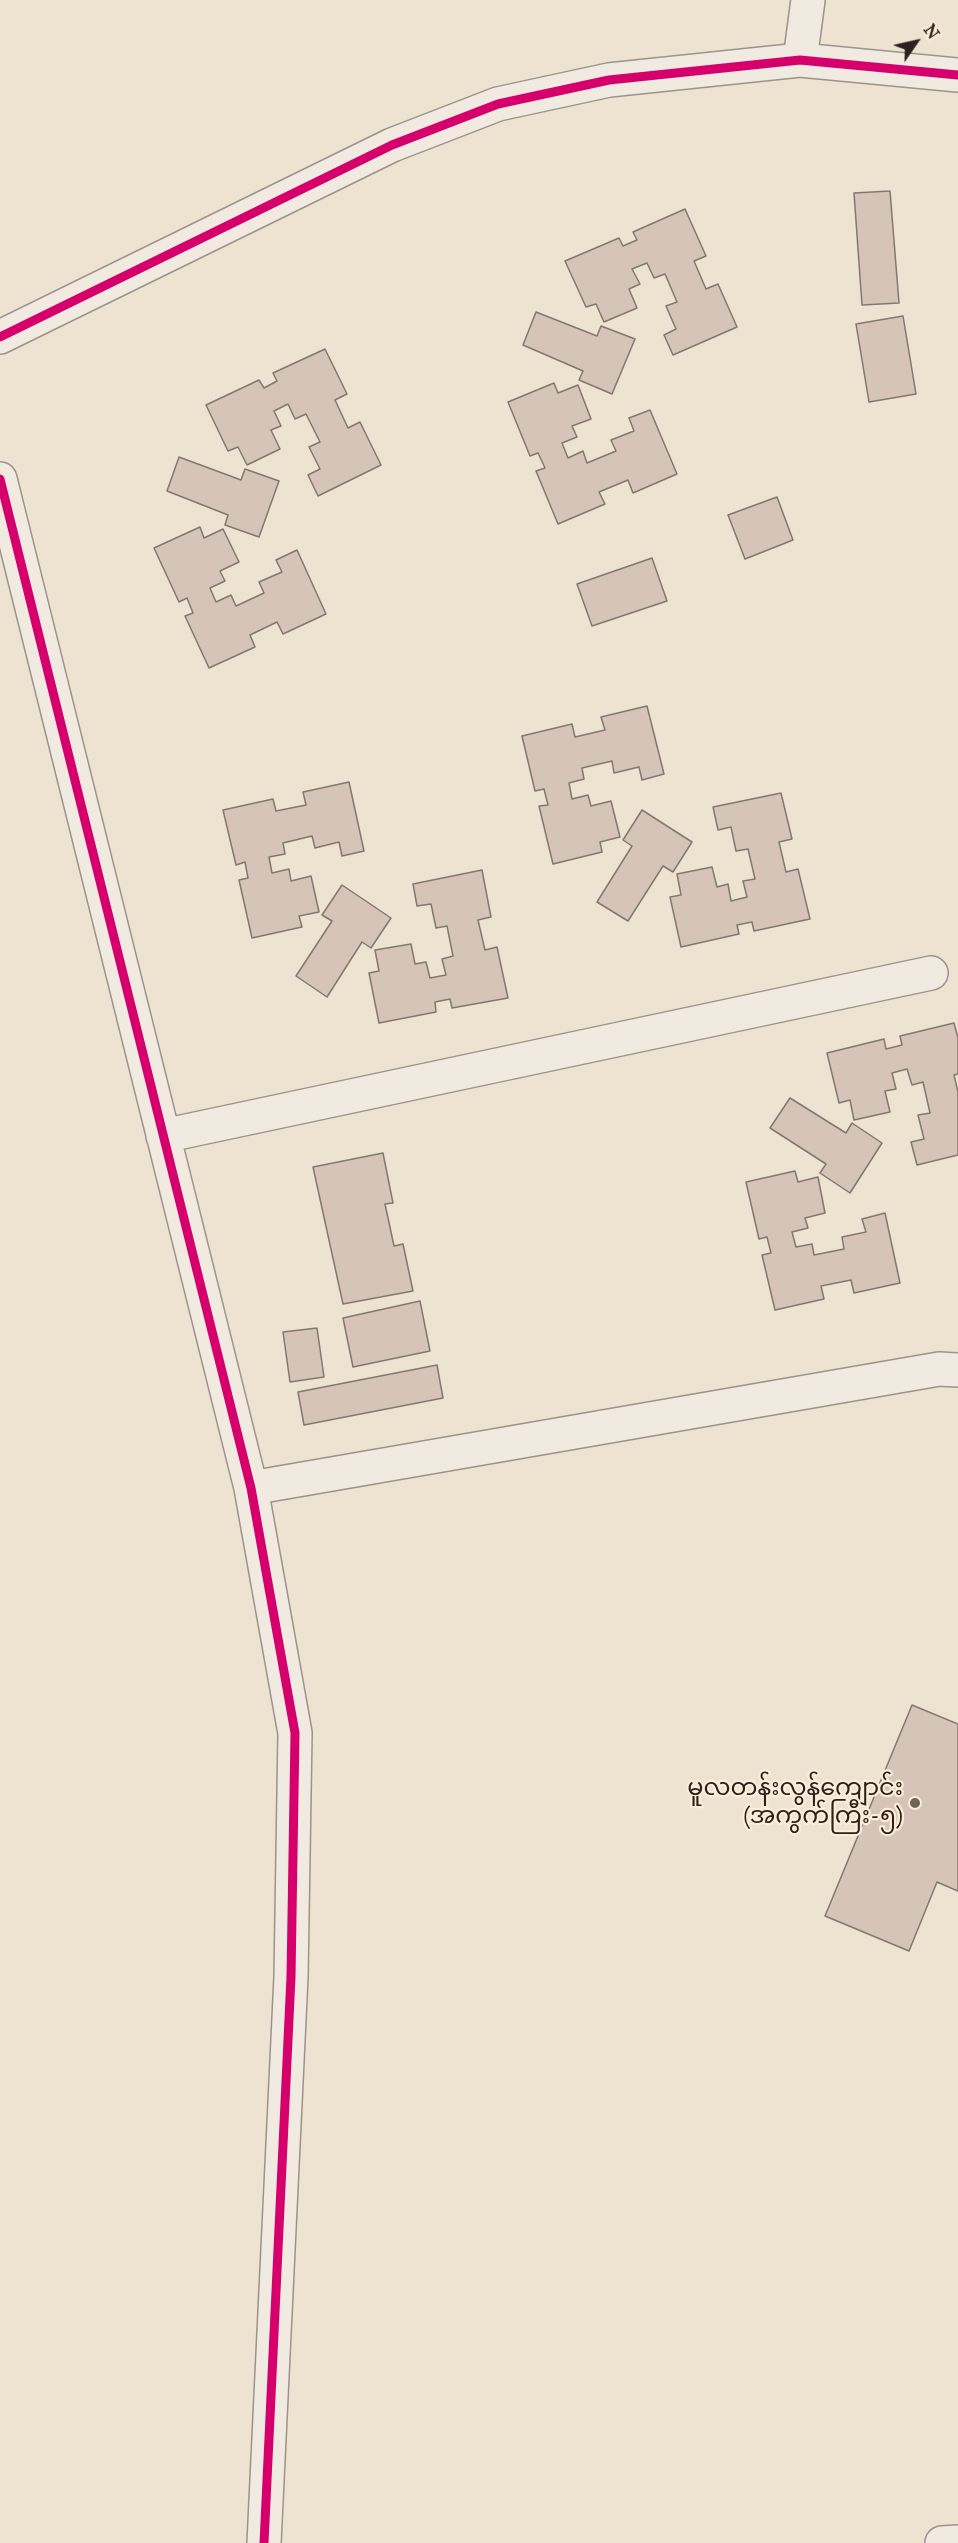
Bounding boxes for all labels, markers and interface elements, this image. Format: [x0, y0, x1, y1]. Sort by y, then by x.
north arrow [886, 12, 946, 72]
text: N [920, 21, 943, 43]
place label: မူလတန်းလွန်ကျောင်း (အကွက်ကြီး-၅) [687, 1775, 903, 1831]
marker: မူလတန်းလွန်ကျောင်း (အကွက်ကြီး-၅) [908, 1796, 922, 1810]

